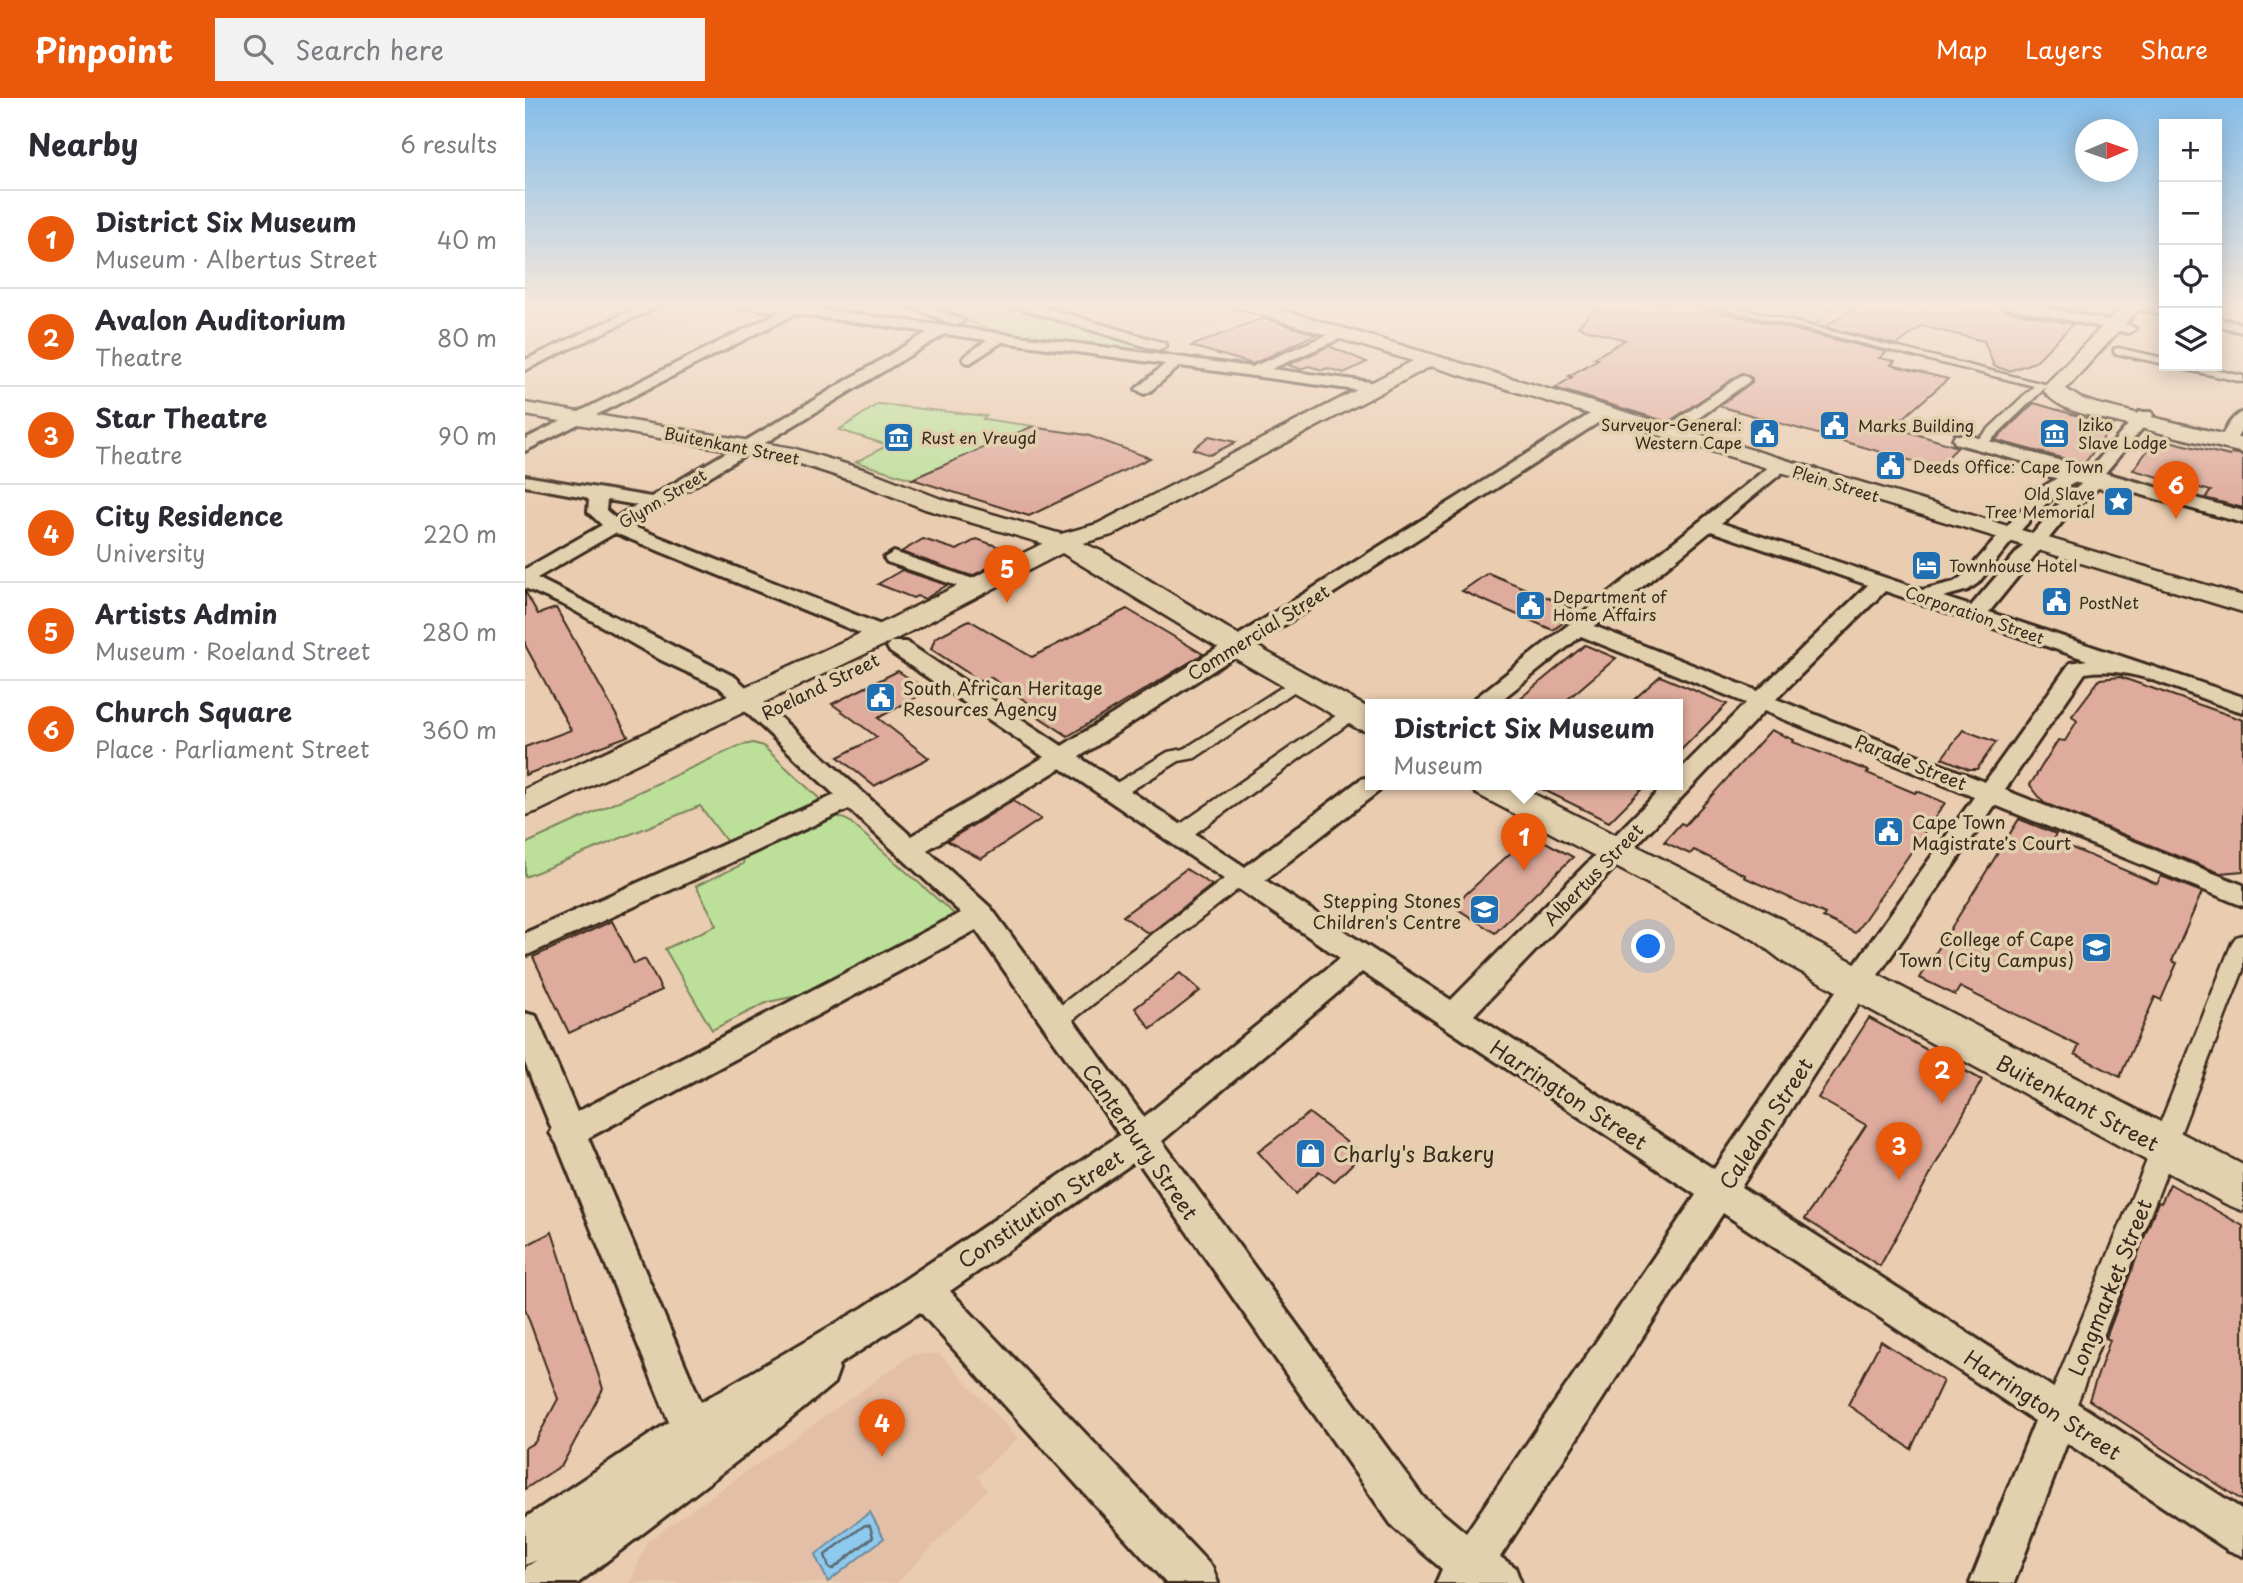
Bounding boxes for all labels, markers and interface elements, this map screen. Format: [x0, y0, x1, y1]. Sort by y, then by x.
search box [215, 18, 705, 81]
text: Pinpoint [35, 24, 173, 74]
icon: search [239, 30, 277, 68]
text: Search here [295, 30, 444, 69]
text: Map [1936, 31, 1987, 67]
text: Layers [2025, 31, 2102, 67]
text: Share [2140, 31, 2208, 67]
north arrow [2075, 119, 2138, 182]
map controls [2159, 119, 2222, 371]
button: + [2159, 119, 2222, 182]
text: Nearby [28, 121, 138, 166]
text: 6 results [401, 126, 497, 161]
button: − [2159, 182, 2222, 245]
text: District Six Museum [95, 202, 357, 241]
text: 1 [46, 222, 57, 257]
text: 40 m [437, 222, 497, 257]
text: Museum · Albertus Street [95, 241, 377, 276]
button: locate [2159, 245, 2222, 308]
text: Avalon Auditorium [95, 300, 346, 339]
button: layers [2159, 308, 2222, 371]
text: 2 [43, 320, 59, 355]
text: 80 m [437, 320, 497, 355]
text: Theatre [95, 339, 182, 374]
text: Star Theatre [95, 398, 267, 437]
public building icon: Marks Building [1818, 408, 1852, 442]
place label: Surveyor-General: Western Cape [1601, 412, 1742, 454]
place label: Iziko Slave Lodge [2078, 412, 2167, 454]
place label: Marks Building [1858, 413, 1974, 437]
public building icon: Surveyor-General: Western Cape [1748, 416, 1782, 450]
museum icon: Iziko Slave Lodge [2038, 416, 2072, 450]
text: 3 [43, 418, 59, 453]
text: 90 m [438, 418, 497, 453]
street label: Buitenkant Street [662, 420, 802, 470]
museum icon: Rust en Vreugd [881, 420, 915, 454]
place label: Rust en Vreugd [921, 425, 1036, 449]
text: Theatre [95, 437, 182, 472]
public building icon: Deeds Office: Cape Town [1873, 449, 1907, 483]
place label: Deeds Office: Cape Town [1913, 454, 2103, 478]
street label: Plein Street [1790, 458, 1883, 508]
pin: 6 [2153, 461, 2199, 519]
street label: Glynn Street [614, 462, 711, 534]
place label: Old Slave Tree Memorial [1985, 481, 2095, 523]
place icon: Old Slave Tree Memorial [2101, 485, 2135, 519]
text: City Residence [95, 496, 283, 535]
text: 4 [43, 516, 59, 551]
text: 220 m [423, 516, 497, 551]
text: University [95, 535, 205, 570]
pin: 5 [984, 545, 1030, 603]
hotel icon: Townhouse Hotel [1909, 548, 1943, 582]
place label: Townhouse Hotel [1949, 553, 2077, 577]
street label: Commercial Street [1182, 577, 1334, 687]
street label: Corporation Street [1902, 579, 2048, 649]
place label: Department of Home Affairs [1553, 584, 1668, 626]
public building icon: PostNet [2039, 585, 2073, 619]
public building icon: Department of Home Affairs [1513, 588, 1547, 622]
place label: PostNet [2079, 590, 2139, 614]
text: Artists Admin [95, 594, 278, 633]
text: 5 [44, 614, 58, 649]
text: 280 m [422, 614, 497, 649]
text: Museum · Roeland Street [95, 633, 370, 668]
street label: Roeland Street [756, 646, 884, 726]
place label: South African Heritage Resources Agency [903, 674, 1103, 722]
public building icon: South African Heritage Resources Agency [863, 680, 897, 714]
text: Church Square [95, 692, 292, 731]
popup [1365, 699, 1683, 790]
text: District Six Museum [1393, 708, 1655, 747]
text: 6 [43, 712, 59, 747]
text: 360 m [422, 712, 497, 747]
street label: Parade Street [1851, 727, 1971, 797]
text: Place · Parliament Street [95, 731, 369, 766]
text: Museum [1393, 747, 1483, 782]
place label: Cape Town Magistrate's Court [1912, 808, 2071, 856]
pin: 1 [1501, 813, 1547, 871]
public building icon: Cape Town Magistrate's Court [1872, 814, 1906, 848]
street label: Albertus Street [1537, 817, 1649, 931]
place label: Stepping Stones Children's Centre [1313, 887, 1461, 935]
school or university icon: Stepping Stones Children's Centre [1467, 893, 1501, 927]
place label: College of Cape Town (City Campus) [1899, 925, 2074, 973]
your location [1631, 929, 1665, 963]
school or university icon: College of Cape Town (City Campus) [2080, 931, 2114, 965]
street label: Harrington Street [1484, 1031, 1654, 1157]
pin: 2 [1919, 1046, 1965, 1104]
street label: Buitenkant Street [1991, 1046, 2165, 1158]
street label: Caledon Street [1710, 1051, 1820, 1195]
street label: Canterbury Street [1075, 1056, 1207, 1226]
pin: 3 [1876, 1122, 1922, 1180]
shop icon: Charly's Bakery [1293, 1136, 1327, 1170]
place label: Charly's Bakery [1333, 1137, 1494, 1169]
street label: Constitution Street [951, 1141, 1129, 1275]
street label: Longmarket Street [2059, 1194, 2159, 1380]
street label: Harrington Street [1958, 1341, 2128, 1467]
pin: 4 [859, 1399, 905, 1457]

